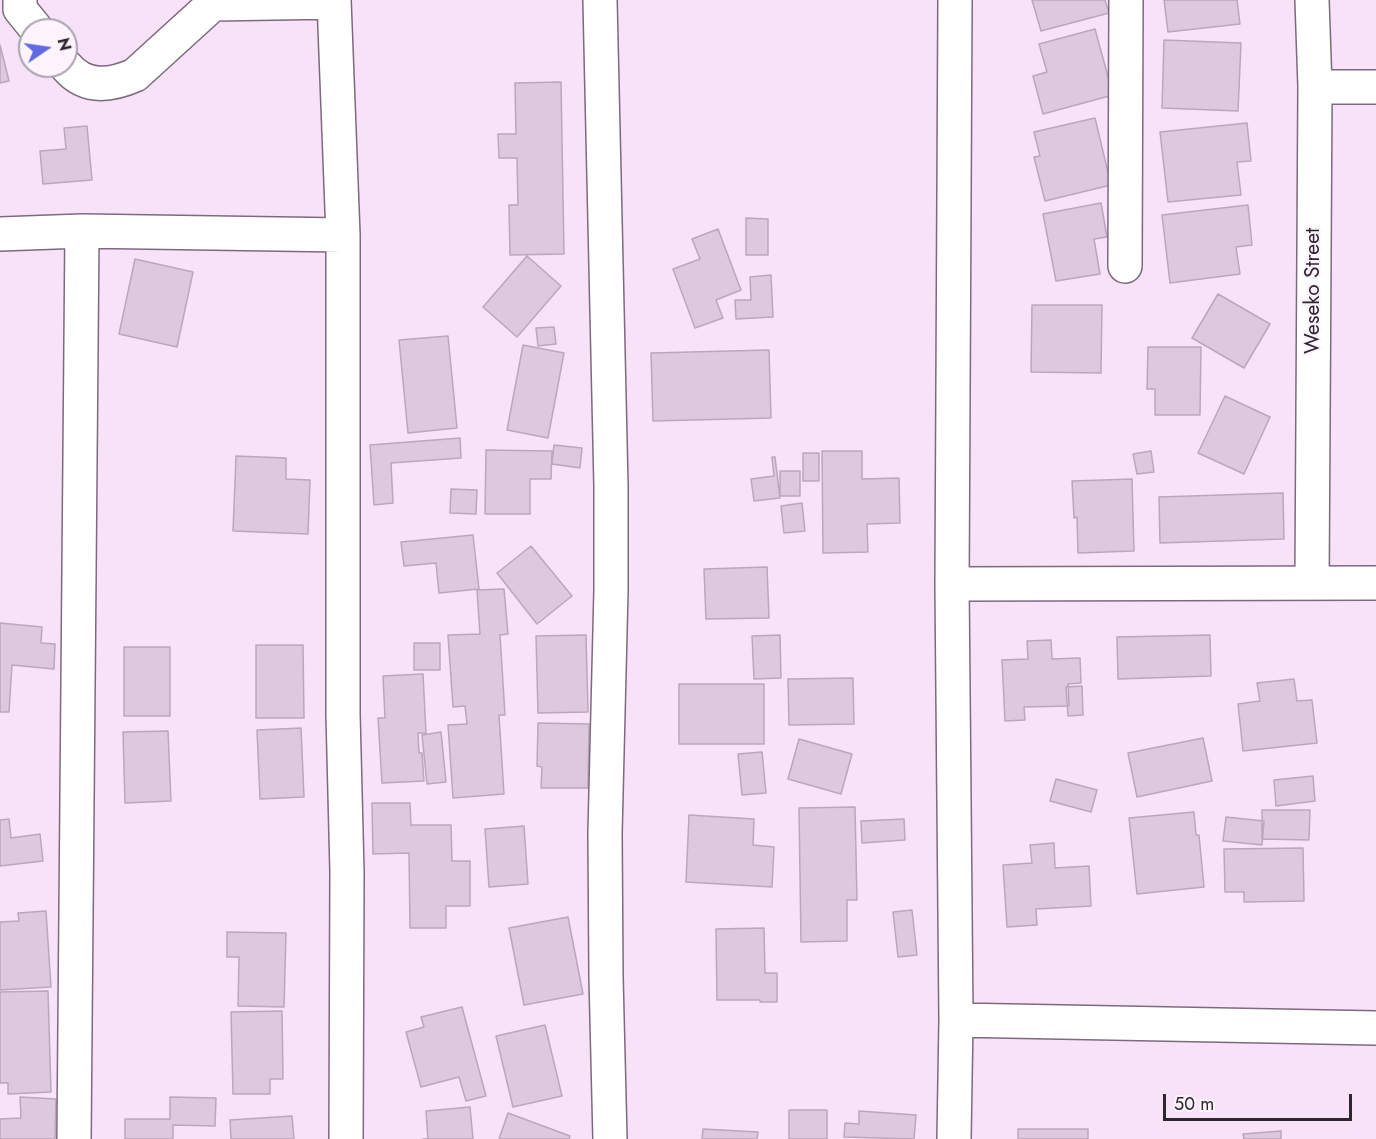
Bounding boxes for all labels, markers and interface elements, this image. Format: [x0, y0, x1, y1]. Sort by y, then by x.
north arrow [18, 18, 78, 78]
text: N [51, 36, 77, 53]
street label: Weseko Street [1301, 228, 1327, 354]
scale bar [1166, 1082, 1355, 1120]
text: 50 m [1174, 1091, 1214, 1117]

